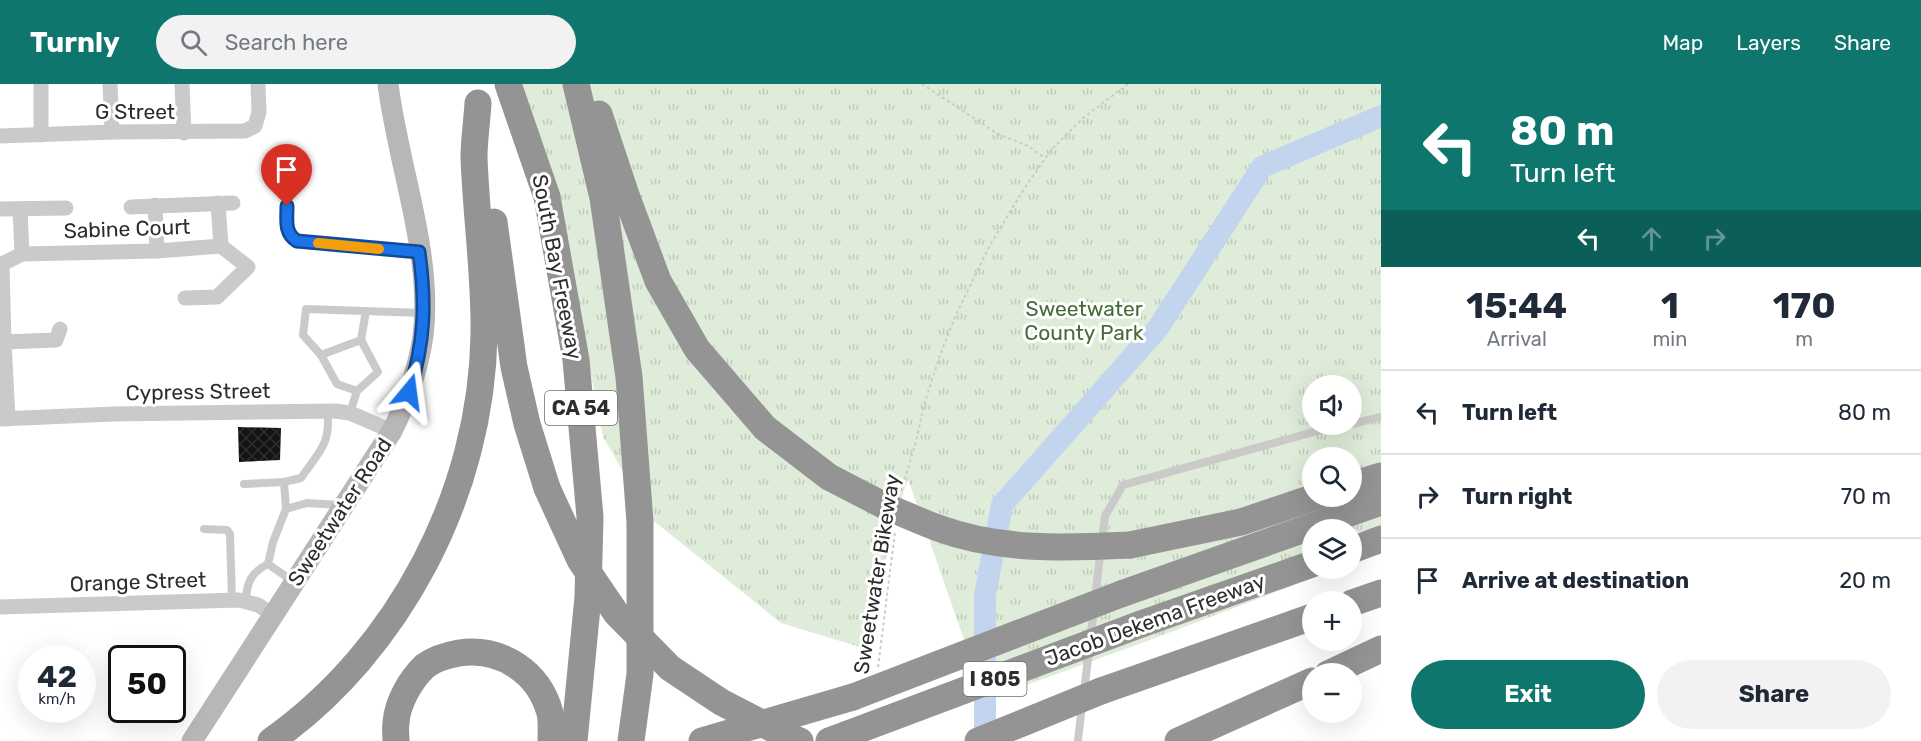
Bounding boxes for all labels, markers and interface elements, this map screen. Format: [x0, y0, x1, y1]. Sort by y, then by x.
search box [156, 15, 576, 69]
text: Turnly [30, 26, 120, 59]
icon: search [177, 26, 210, 59]
text: Search here [225, 29, 348, 56]
text: Map [1662, 30, 1703, 55]
text: Layers [1736, 30, 1801, 55]
text: Share [1834, 30, 1891, 55]
street label: G Street [95, 99, 175, 124]
text: 80 m [1510, 106, 1614, 156]
icon: left [1411, 108, 1489, 186]
pin [261, 144, 312, 206]
icon: arrive [270, 153, 303, 186]
text: Turn left [1510, 157, 1615, 189]
street label: South Bay Freeway [527, 172, 588, 362]
street label: Sabine Court [63, 214, 191, 243]
icon: left [1572, 222, 1605, 255]
icon: ahead [1635, 222, 1668, 255]
icon: right [1698, 222, 1731, 255]
text: 15:44 [1466, 284, 1567, 327]
text: 1 [1661, 284, 1679, 327]
text: 170 [1773, 284, 1836, 327]
park label: Sweetwater County Park [1024, 296, 1144, 345]
text: Arrival [1487, 327, 1547, 351]
text: min [1653, 327, 1687, 351]
text: m [1795, 327, 1813, 351]
position arrow [377, 360, 441, 424]
map controls [1302, 375, 1362, 723]
button: sound [1302, 375, 1362, 435]
street label: Cypress Street [125, 378, 271, 405]
road number: CA 54 [545, 391, 617, 425]
icon: left [1411, 396, 1444, 429]
text: Turn left [1462, 399, 1557, 426]
text: 80 m [1838, 399, 1891, 426]
street label: Sweetwater Road [282, 433, 397, 591]
button: search [1302, 447, 1362, 507]
street label: Sweetwater Bikeway [848, 472, 905, 676]
icon: right [1411, 480, 1444, 513]
text: Turn right [1462, 483, 1572, 510]
text: 70 m [1841, 483, 1891, 510]
button: layers [1302, 519, 1362, 579]
icon: arrive [1411, 564, 1444, 597]
street label: Orange Street [69, 567, 207, 596]
text: Arrive at destination [1462, 567, 1689, 594]
text: 20 m [1839, 567, 1891, 594]
street label: Jacob Dekema Freeway [1041, 568, 1269, 671]
button: + [1302, 591, 1362, 651]
speed limit sign: 50 [108, 645, 186, 723]
text: 42 [37, 659, 77, 695]
button: Exit [1411, 660, 1645, 729]
button: Share [1657, 660, 1891, 729]
road number: I 805 [964, 662, 1026, 696]
button: − [1302, 663, 1362, 723]
text: km/h [38, 690, 76, 708]

